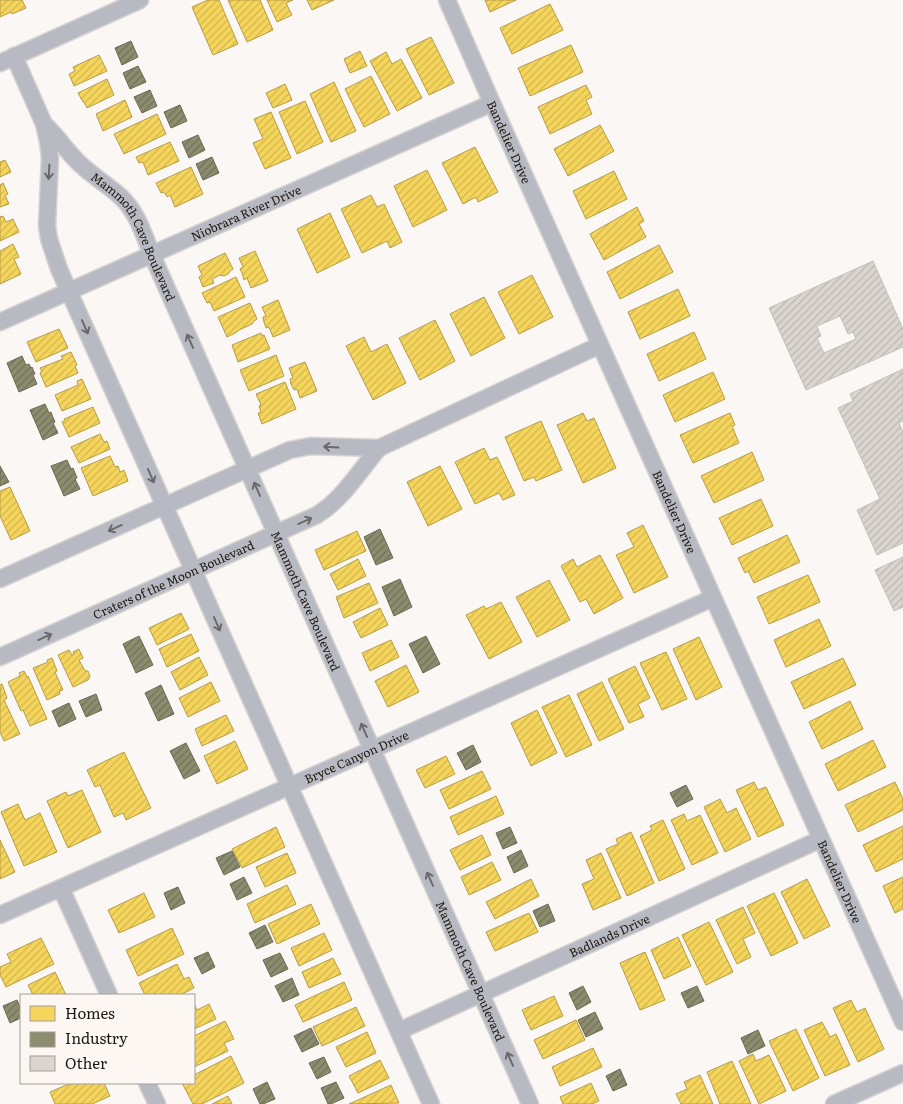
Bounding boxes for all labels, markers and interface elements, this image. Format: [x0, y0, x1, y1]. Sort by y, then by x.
street label: Bandelier Drive [483, 97, 536, 186]
one-way arrow [45, 164, 54, 180]
street label: Mammoth Cave Boulevard [87, 168, 181, 304]
street label: Niobrara River Drive [188, 180, 304, 245]
one-way arrow [80, 319, 90, 334]
one-way arrow [185, 334, 195, 349]
one-way arrow [323, 442, 339, 451]
street label: Bandelier Drive [648, 467, 701, 556]
one-way arrow [147, 468, 157, 483]
one-way arrow [251, 482, 261, 497]
one-way arrow [297, 515, 312, 525]
one-way arrow [108, 523, 123, 533]
street label: Mammoth Cave Boulevard [267, 528, 345, 674]
street label: Craters of the Moon Boulevard [90, 535, 257, 623]
one-way arrow [213, 616, 223, 631]
one-way arrow [37, 631, 52, 641]
one-way arrow [359, 723, 368, 738]
street label: Bryce Canyon Drive [301, 726, 411, 788]
street label: Bandelier Drive [814, 837, 867, 926]
one-way arrow [424, 872, 434, 887]
street label: Mammoth Cave Boulevard [432, 898, 510, 1044]
street label: Badlands Drive [566, 909, 652, 961]
legend [20, 994, 195, 1084]
text: Homes [65, 1001, 115, 1024]
text: Industry [65, 1026, 128, 1049]
text: Other [65, 1051, 107, 1074]
one-way arrow [505, 1052, 515, 1067]

